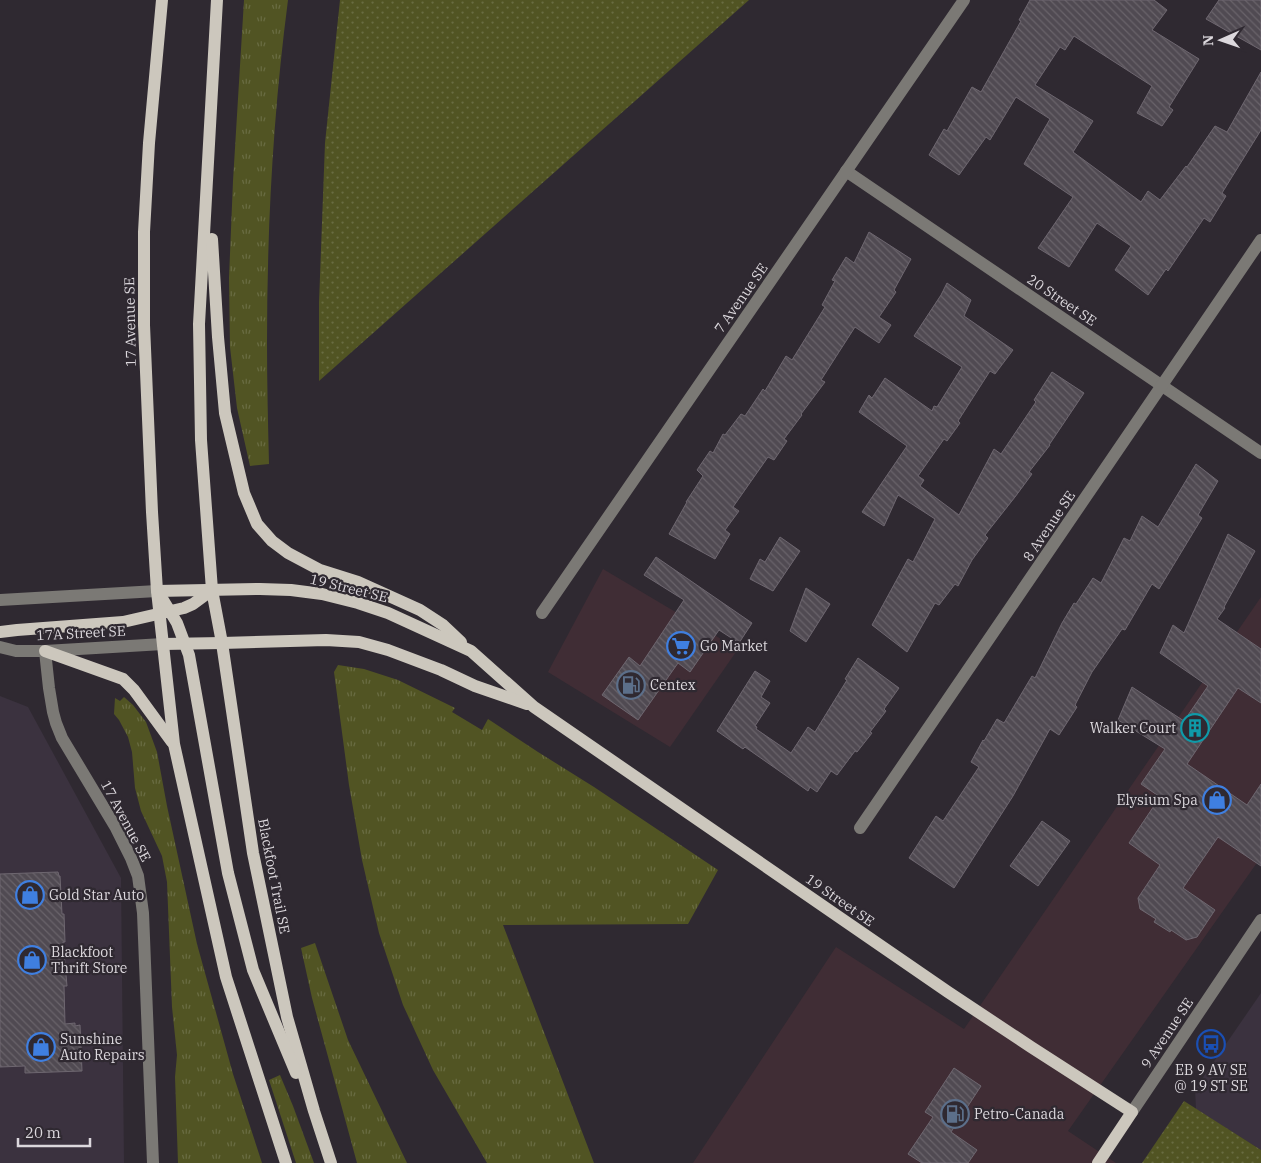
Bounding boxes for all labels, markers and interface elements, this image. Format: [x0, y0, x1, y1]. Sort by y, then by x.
north arrow [1196, 15, 1246, 65]
text: N [1199, 35, 1217, 46]
street label: 7 Avenue SE [710, 260, 772, 336]
street label: 20 Street SE [1024, 270, 1100, 330]
street label: 17 Avenue SE [120, 277, 140, 367]
street label: 8 Avenue SE [1019, 487, 1079, 565]
street label: 19 Street SE [308, 570, 390, 606]
street label: 17A Street SE [36, 622, 126, 644]
supermarket icon: Go Market [666, 631, 696, 661]
place label: Go Market [700, 637, 768, 655]
fuel station icon: Centex [616, 670, 646, 700]
place label: Centex [650, 676, 696, 694]
building icon: Walker Court [1180, 713, 1210, 743]
place label: Walker Court [1090, 719, 1176, 737]
street label: 17 Avenue SE [97, 777, 155, 865]
shop icon: Elysium Spa [1202, 785, 1232, 815]
place label: Elysium Spa [1116, 791, 1198, 809]
street label: Blackfoot Trail SE [254, 817, 294, 935]
street label: 19 Street SE [802, 870, 878, 930]
shop icon: Gold Star Auto [15, 880, 45, 910]
place label: Gold Star Auto [49, 886, 144, 904]
place label: Blackfoot Thrift Store [51, 943, 127, 977]
shop icon: Blackfoot Thrift Store [17, 945, 47, 975]
street label: 9 Avenue SE [1137, 994, 1197, 1072]
bus stop icon: EB 9 AV SE @ 19 ST SE [1196, 1029, 1226, 1059]
place label: Sunshine Auto Repairs [60, 1030, 145, 1064]
shop icon: Sunshine Auto Repairs [26, 1032, 56, 1062]
place label: EB 9 AV SE @ 19 ST SE [1174, 1061, 1248, 1095]
fuel station icon: Petro-Canada [940, 1099, 970, 1129]
place label: Petro-Canada [974, 1105, 1065, 1123]
scale bar [18, 1116, 90, 1148]
text: 20 m [25, 1123, 61, 1142]

